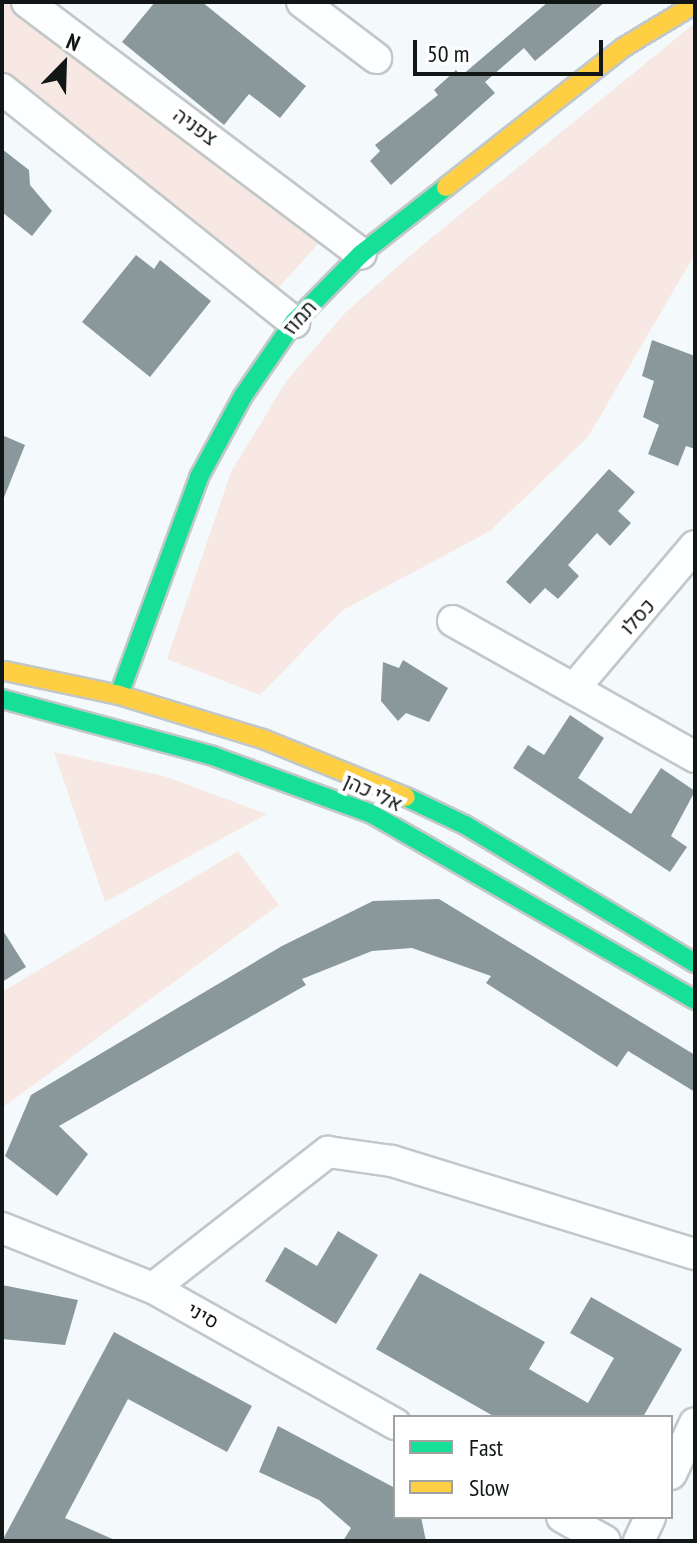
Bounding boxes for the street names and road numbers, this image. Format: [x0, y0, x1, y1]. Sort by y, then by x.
street label: צפניה [168, 103, 222, 151]
street label: תמוז [278, 296, 322, 340]
street label: כסלו [616, 594, 660, 640]
street label: אלי כהן [340, 769, 406, 817]
street label: סיני [183, 1298, 223, 1334]

